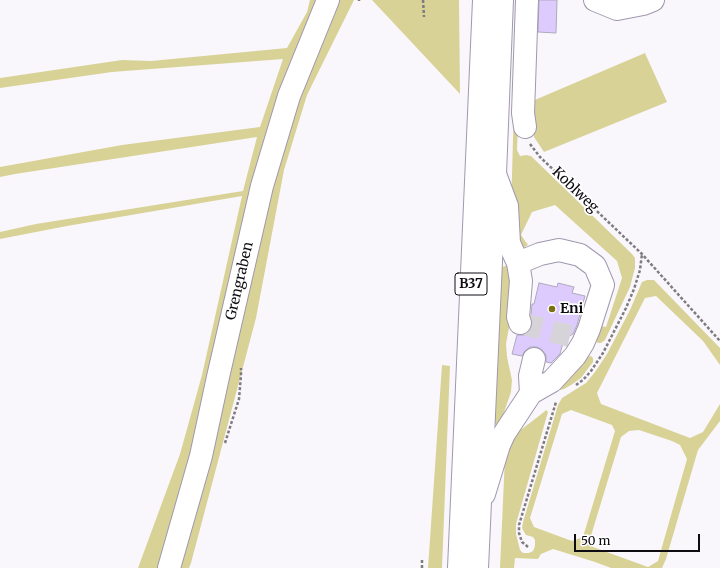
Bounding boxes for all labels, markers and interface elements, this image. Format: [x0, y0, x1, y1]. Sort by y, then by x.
street label: Koblweg [548, 164, 602, 216]
street label: Grengraben [223, 240, 257, 322]
road number: B37 [455, 273, 487, 295]
place label: Eni [560, 301, 583, 317]
marker: Eni [547, 304, 557, 314]
scale bar [576, 526, 702, 552]
text: 50 m [581, 533, 610, 548]

